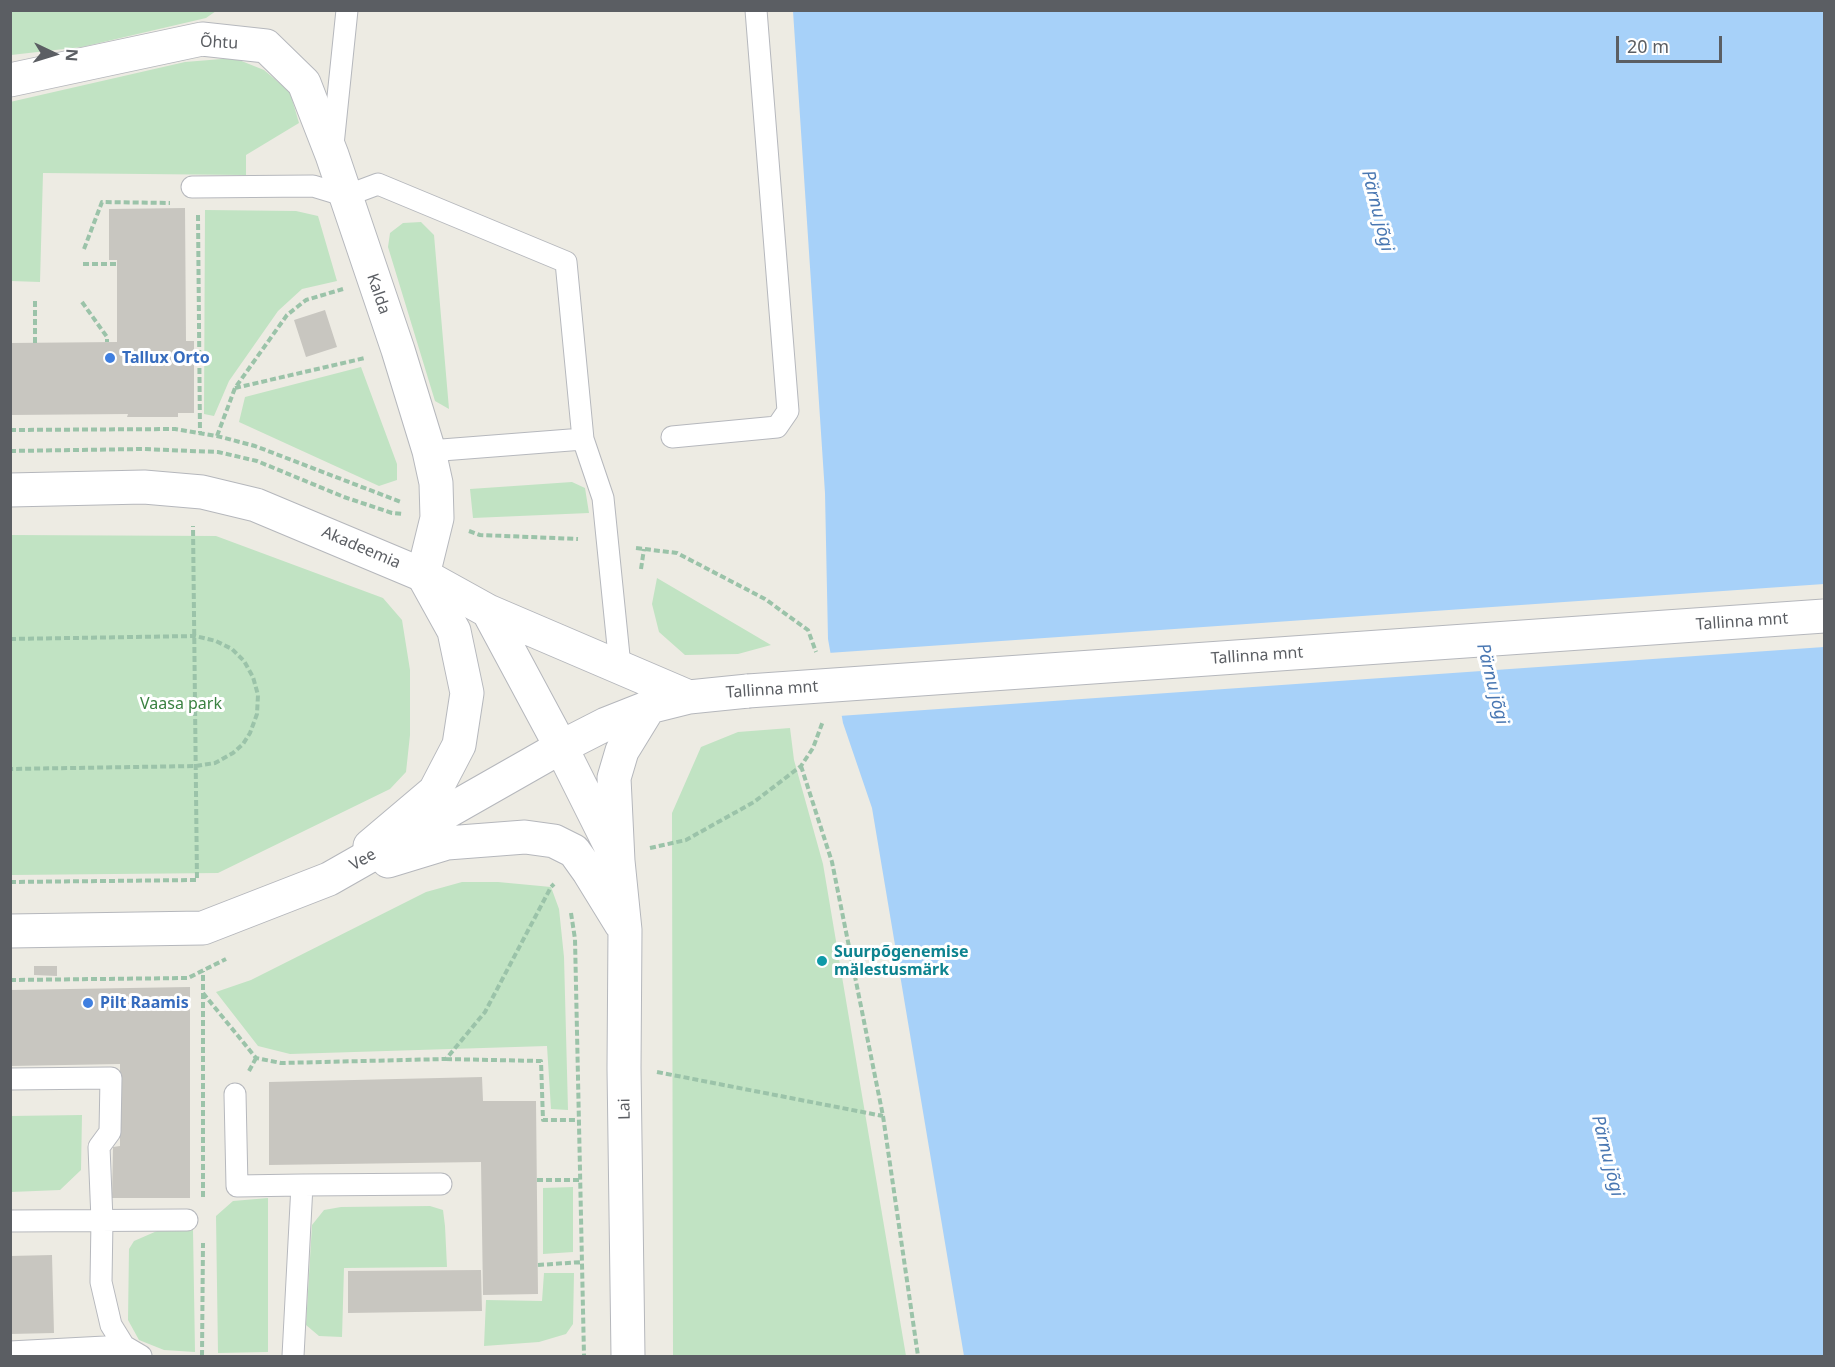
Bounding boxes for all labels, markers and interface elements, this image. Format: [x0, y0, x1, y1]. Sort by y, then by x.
north arrow [24, 24, 84, 84]
scale bar [1619, 24, 1726, 62]
street label: Õhtu [199, 32, 239, 54]
text: 20 m [1627, 34, 1669, 58]
text: N [61, 48, 83, 63]
water label: Pärnu jõgi [1356, 168, 1398, 254]
street label: Kalda [362, 271, 394, 317]
place label: Tallux Orto [122, 348, 210, 368]
marker: Tallux Orto [103, 351, 117, 365]
street label: Akadeemia [319, 523, 403, 573]
street label: Tallinna mnt [1695, 609, 1789, 635]
water label: Pärnu jõgi [1471, 641, 1513, 727]
street label: Tallinna mnt [1210, 643, 1304, 669]
street label: Tallinna mnt [725, 677, 819, 703]
park label: Vaasa park [140, 694, 222, 714]
street label: Vee [346, 845, 380, 875]
place label: Suurpõgenemise mälestusmärk [834, 942, 968, 980]
marker: Suurpõgenemise mälestusmärk [815, 954, 829, 968]
place label: Pilt Raamis [100, 993, 189, 1013]
marker: Pilt Raamis [81, 996, 95, 1010]
street label: Lai [615, 1098, 635, 1120]
water label: Pärnu jõgi [1586, 1113, 1628, 1199]

